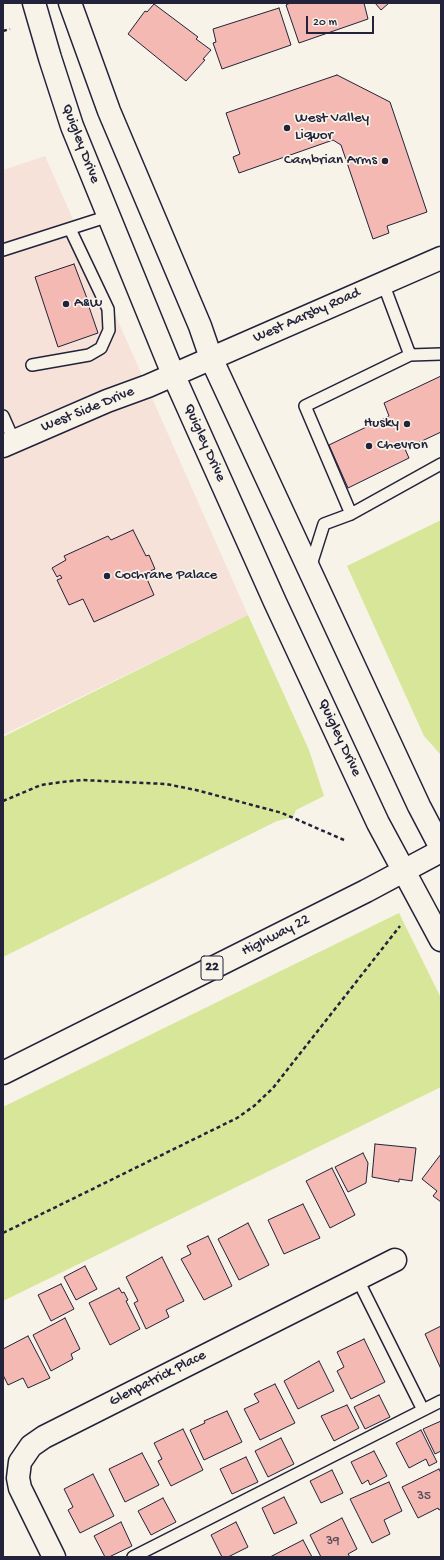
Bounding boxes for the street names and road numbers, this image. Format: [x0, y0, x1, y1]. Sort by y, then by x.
street label: Quigley Drive [57, 102, 103, 186]
street label: West Aarsby Road [251, 284, 363, 348]
street label: West Side Drive [39, 383, 137, 437]
street label: Quigley Drive [179, 401, 229, 485]
street label: Quigley Drive [313, 696, 365, 780]
street label: Highway 22 [239, 911, 313, 961]
road number: 22 [201, 956, 223, 980]
street label: Glenpatrick Place [107, 1347, 209, 1411]

